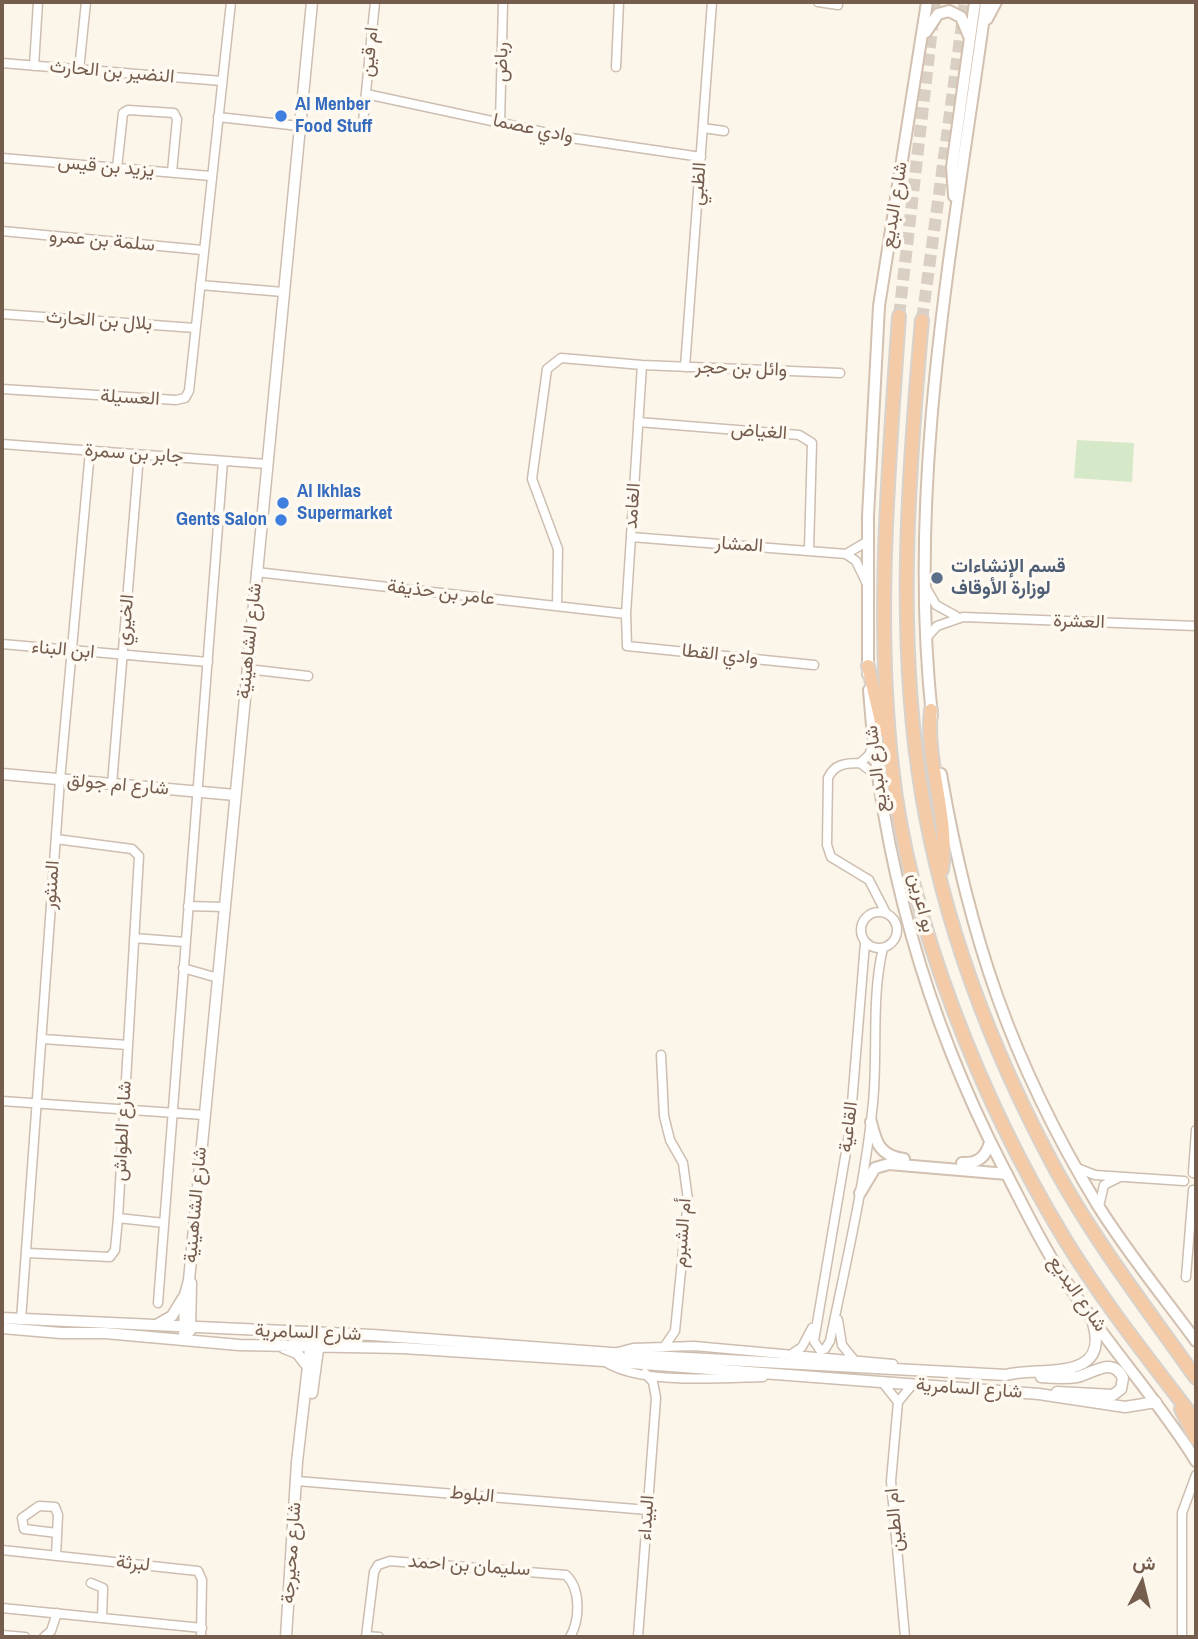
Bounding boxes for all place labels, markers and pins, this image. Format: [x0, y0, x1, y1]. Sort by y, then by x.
place label: Al Menber Food Stuff [295, 94, 372, 138]
marker: Al Menber Food Stuff [273, 108, 289, 124]
place label: Al Ikhlas Supermarket [297, 481, 392, 525]
marker: Al Ikhlas Supermarket [275, 495, 291, 511]
place label: Gents Salon [176, 509, 267, 531]
marker: Gents Salon [273, 512, 289, 528]
place label: قسم الإنشاءات لوزارة الأوقاف [951, 556, 1066, 600]
marker: قسم الإنشاءات لوزارة الأوقاف [929, 570, 945, 586]

